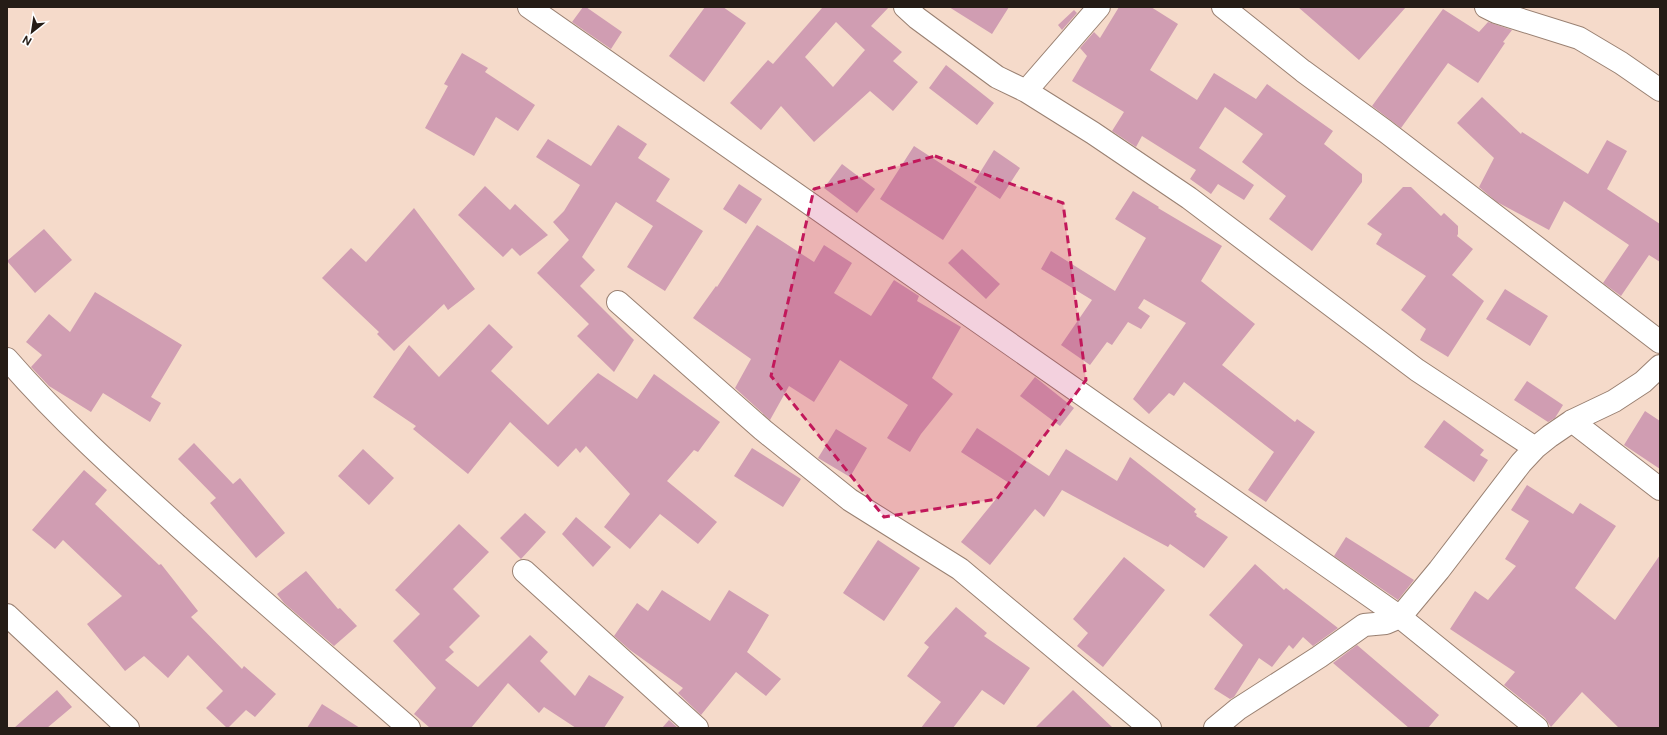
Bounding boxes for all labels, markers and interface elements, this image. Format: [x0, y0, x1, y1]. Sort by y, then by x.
north arrow [12, 12, 52, 52]
text: N [20, 33, 34, 48]

